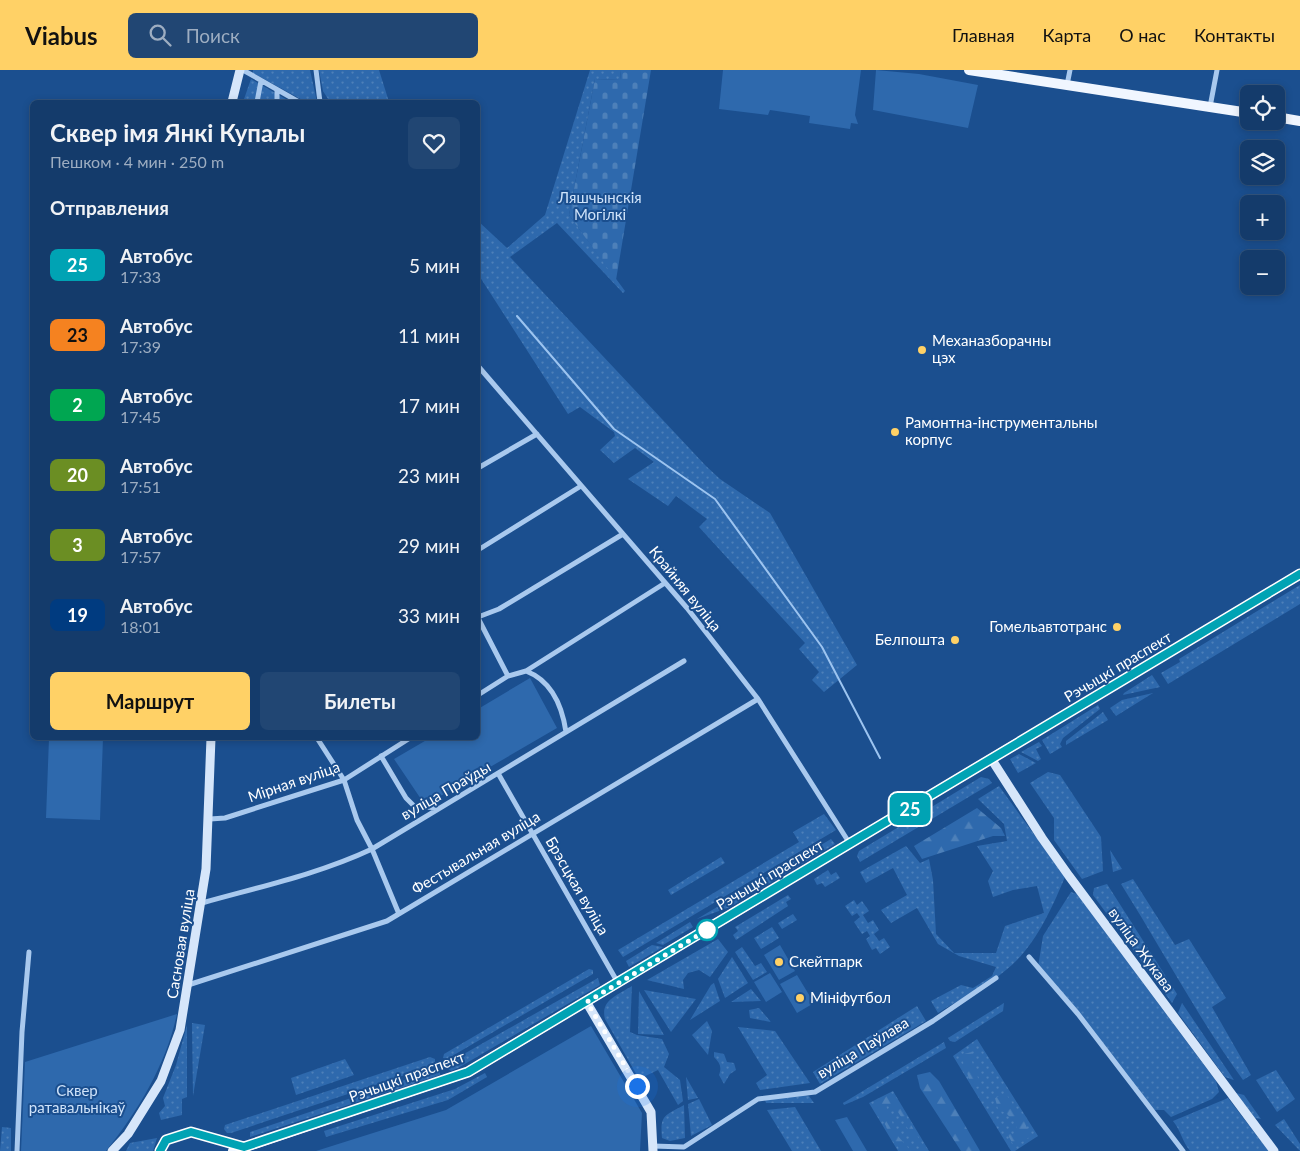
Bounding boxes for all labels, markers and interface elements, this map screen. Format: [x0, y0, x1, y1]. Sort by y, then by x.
search box [128, 13, 478, 58]
text: Viabus [25, 21, 98, 50]
icon: search [146, 21, 174, 49]
text: Поиск [186, 24, 240, 47]
text: Главная [952, 24, 1015, 46]
text: Карта [1043, 24, 1091, 46]
text: О нас [1119, 24, 1166, 46]
text: Контакты [1194, 24, 1275, 46]
map controls [1240, 85, 1285, 295]
button: locate [1240, 85, 1285, 130]
button: heart [408, 117, 460, 169]
text: Сквер імя Янкі Купалы [50, 118, 305, 147]
button: layers [1240, 140, 1285, 185]
text: Пешком · 4 мин · 250 m [50, 152, 224, 171]
park label: Ляшчынскія Могілкі [557, 188, 642, 223]
button: + [1240, 195, 1285, 240]
text: Отправления [50, 196, 169, 219]
text: Автобус [120, 244, 193, 267]
button: − [1240, 250, 1285, 295]
text: 25 [67, 254, 88, 276]
text: 5 мин [409, 254, 460, 277]
text: 17:33 [120, 267, 161, 286]
text: Автобус [120, 314, 193, 337]
text: 23 [67, 324, 88, 346]
text: 11 мин [398, 324, 460, 347]
place label: Механазборачны цэх [932, 331, 1051, 366]
text: 17:39 [120, 337, 161, 356]
marker: Механазборачны цэх [916, 344, 928, 356]
text: Автобус [120, 384, 193, 407]
text: 2 [72, 394, 83, 416]
text: 17 мин [398, 394, 460, 417]
text: 17:45 [120, 407, 161, 426]
place label: Рамонтна-інструментальны корпус [905, 413, 1098, 448]
marker: Рамонтна-інструментальны корпус [889, 426, 901, 438]
text: Автобус [120, 454, 193, 477]
text: 20 [67, 464, 88, 486]
text: 23 мин [398, 464, 460, 487]
text: 17:51 [120, 477, 161, 496]
text: Автобус [120, 524, 193, 547]
text: 3 [72, 534, 83, 556]
text: 29 мин [398, 534, 460, 557]
street label: Крайняя вуліца [646, 542, 726, 635]
text: 17:57 [120, 547, 161, 566]
text: Автобус [120, 594, 193, 617]
text: 19 [67, 604, 88, 626]
text: 33 мин [398, 604, 460, 627]
text: 18:01 [120, 617, 161, 636]
place label: Гомельавтотранс [989, 617, 1107, 635]
marker: Гомельавтотранс [1111, 621, 1123, 633]
street label: Рэчыцкі праспект [1060, 627, 1175, 705]
place label: Белпошта [875, 630, 945, 648]
marker: Белпошта [949, 634, 961, 646]
button: Маршрут [50, 672, 250, 730]
button: Билеты [260, 672, 460, 730]
street label: Мірная вуліца [245, 757, 342, 805]
street label: вуліца Праўды [397, 757, 494, 823]
line badge: 25 [888, 793, 932, 825]
text: 25 [900, 798, 920, 820]
street label: Фестывальная вуліца [408, 807, 543, 898]
street label: Брэсцкая вуліца [542, 833, 613, 938]
street label: Рэчыцкі праспект [712, 835, 827, 913]
street label: Сасновая вуліца [162, 888, 198, 1000]
street label: вуліца Жукава [1105, 904, 1178, 995]
unlabelled marker [696, 919, 718, 941]
place label: Скейтпарк [789, 952, 863, 970]
marker: Скейтпарк [773, 956, 785, 968]
place label: Мініфутбол [810, 988, 891, 1006]
marker: Мініфутбол [794, 992, 806, 1004]
street label: вуліца Паўлава [814, 1013, 911, 1081]
street label: Рэчыцкі праспект [346, 1047, 468, 1105]
your location [625, 1074, 650, 1099]
park label: Сквер ратавальнікаў [29, 1081, 125, 1116]

